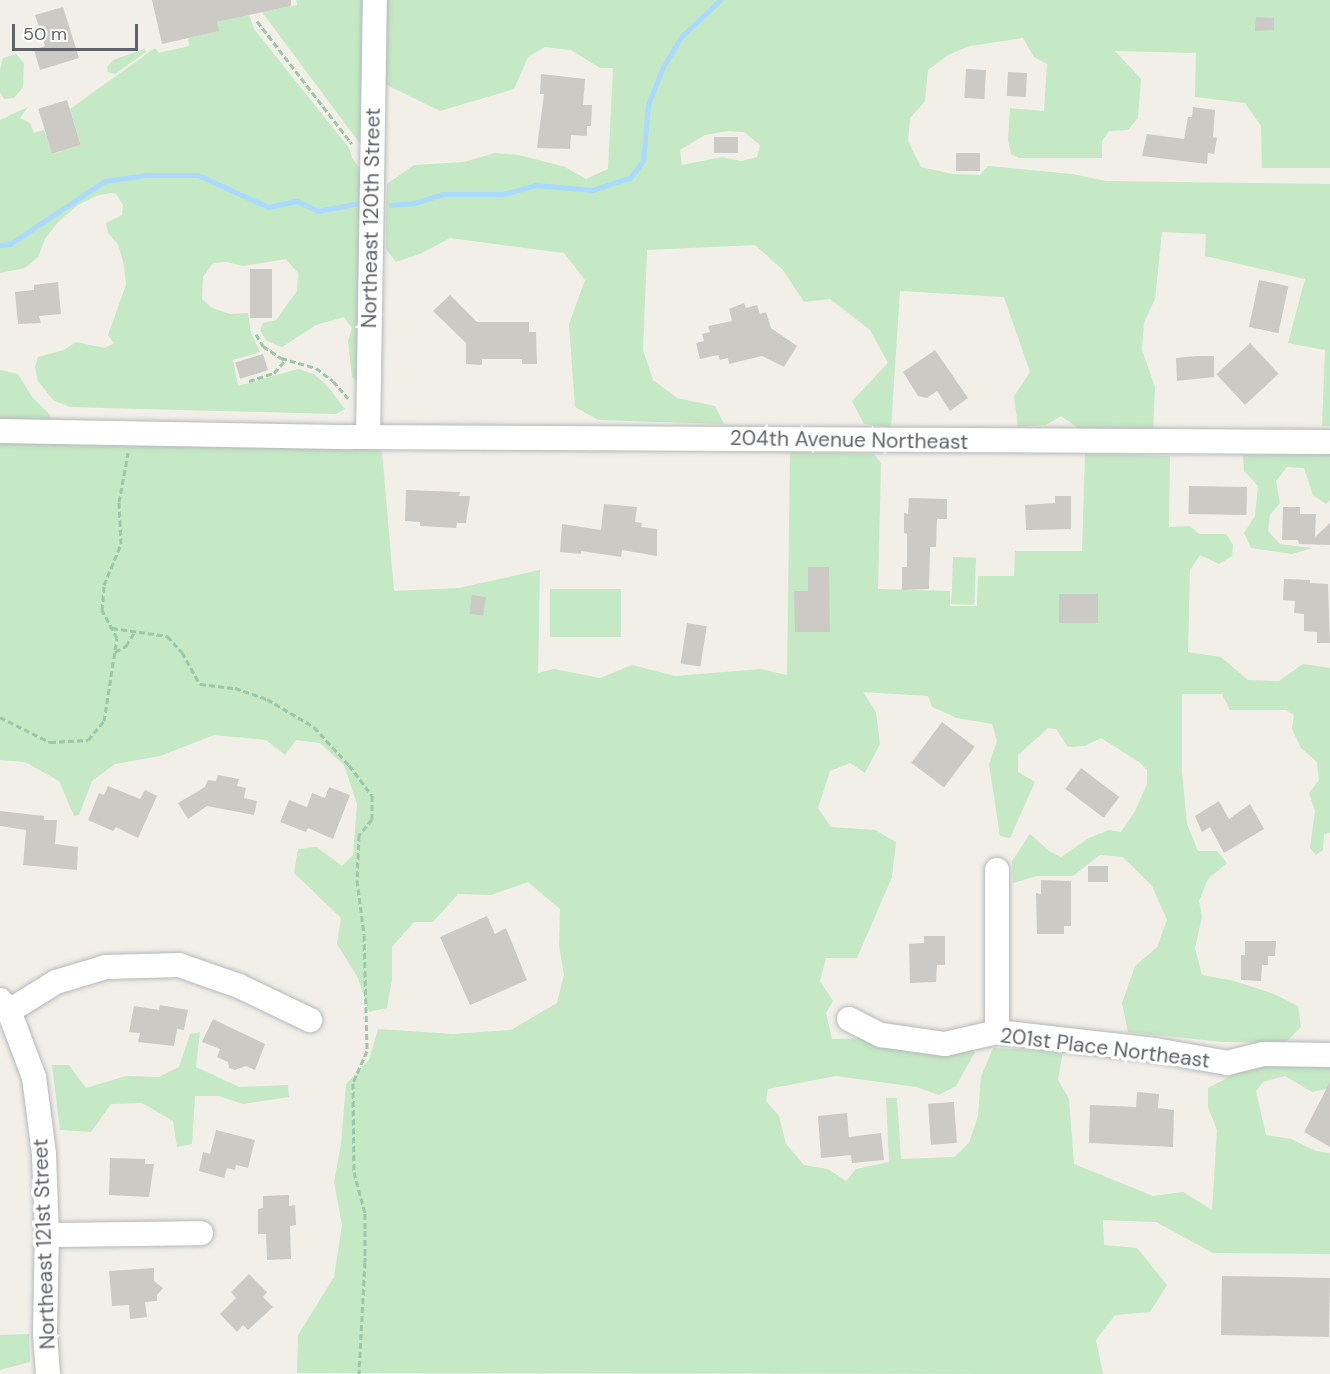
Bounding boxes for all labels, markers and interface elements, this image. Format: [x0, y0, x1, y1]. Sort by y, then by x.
scale bar [15, 12, 141, 50]
text: 50 m [23, 22, 67, 46]
street label: Northeast 120th Street [356, 108, 386, 328]
street label: 204th Avenue Northeast [730, 425, 968, 455]
street label: 201st Place Northeast [999, 1023, 1211, 1073]
street label: Northeast 121st Street [28, 1138, 60, 1350]

